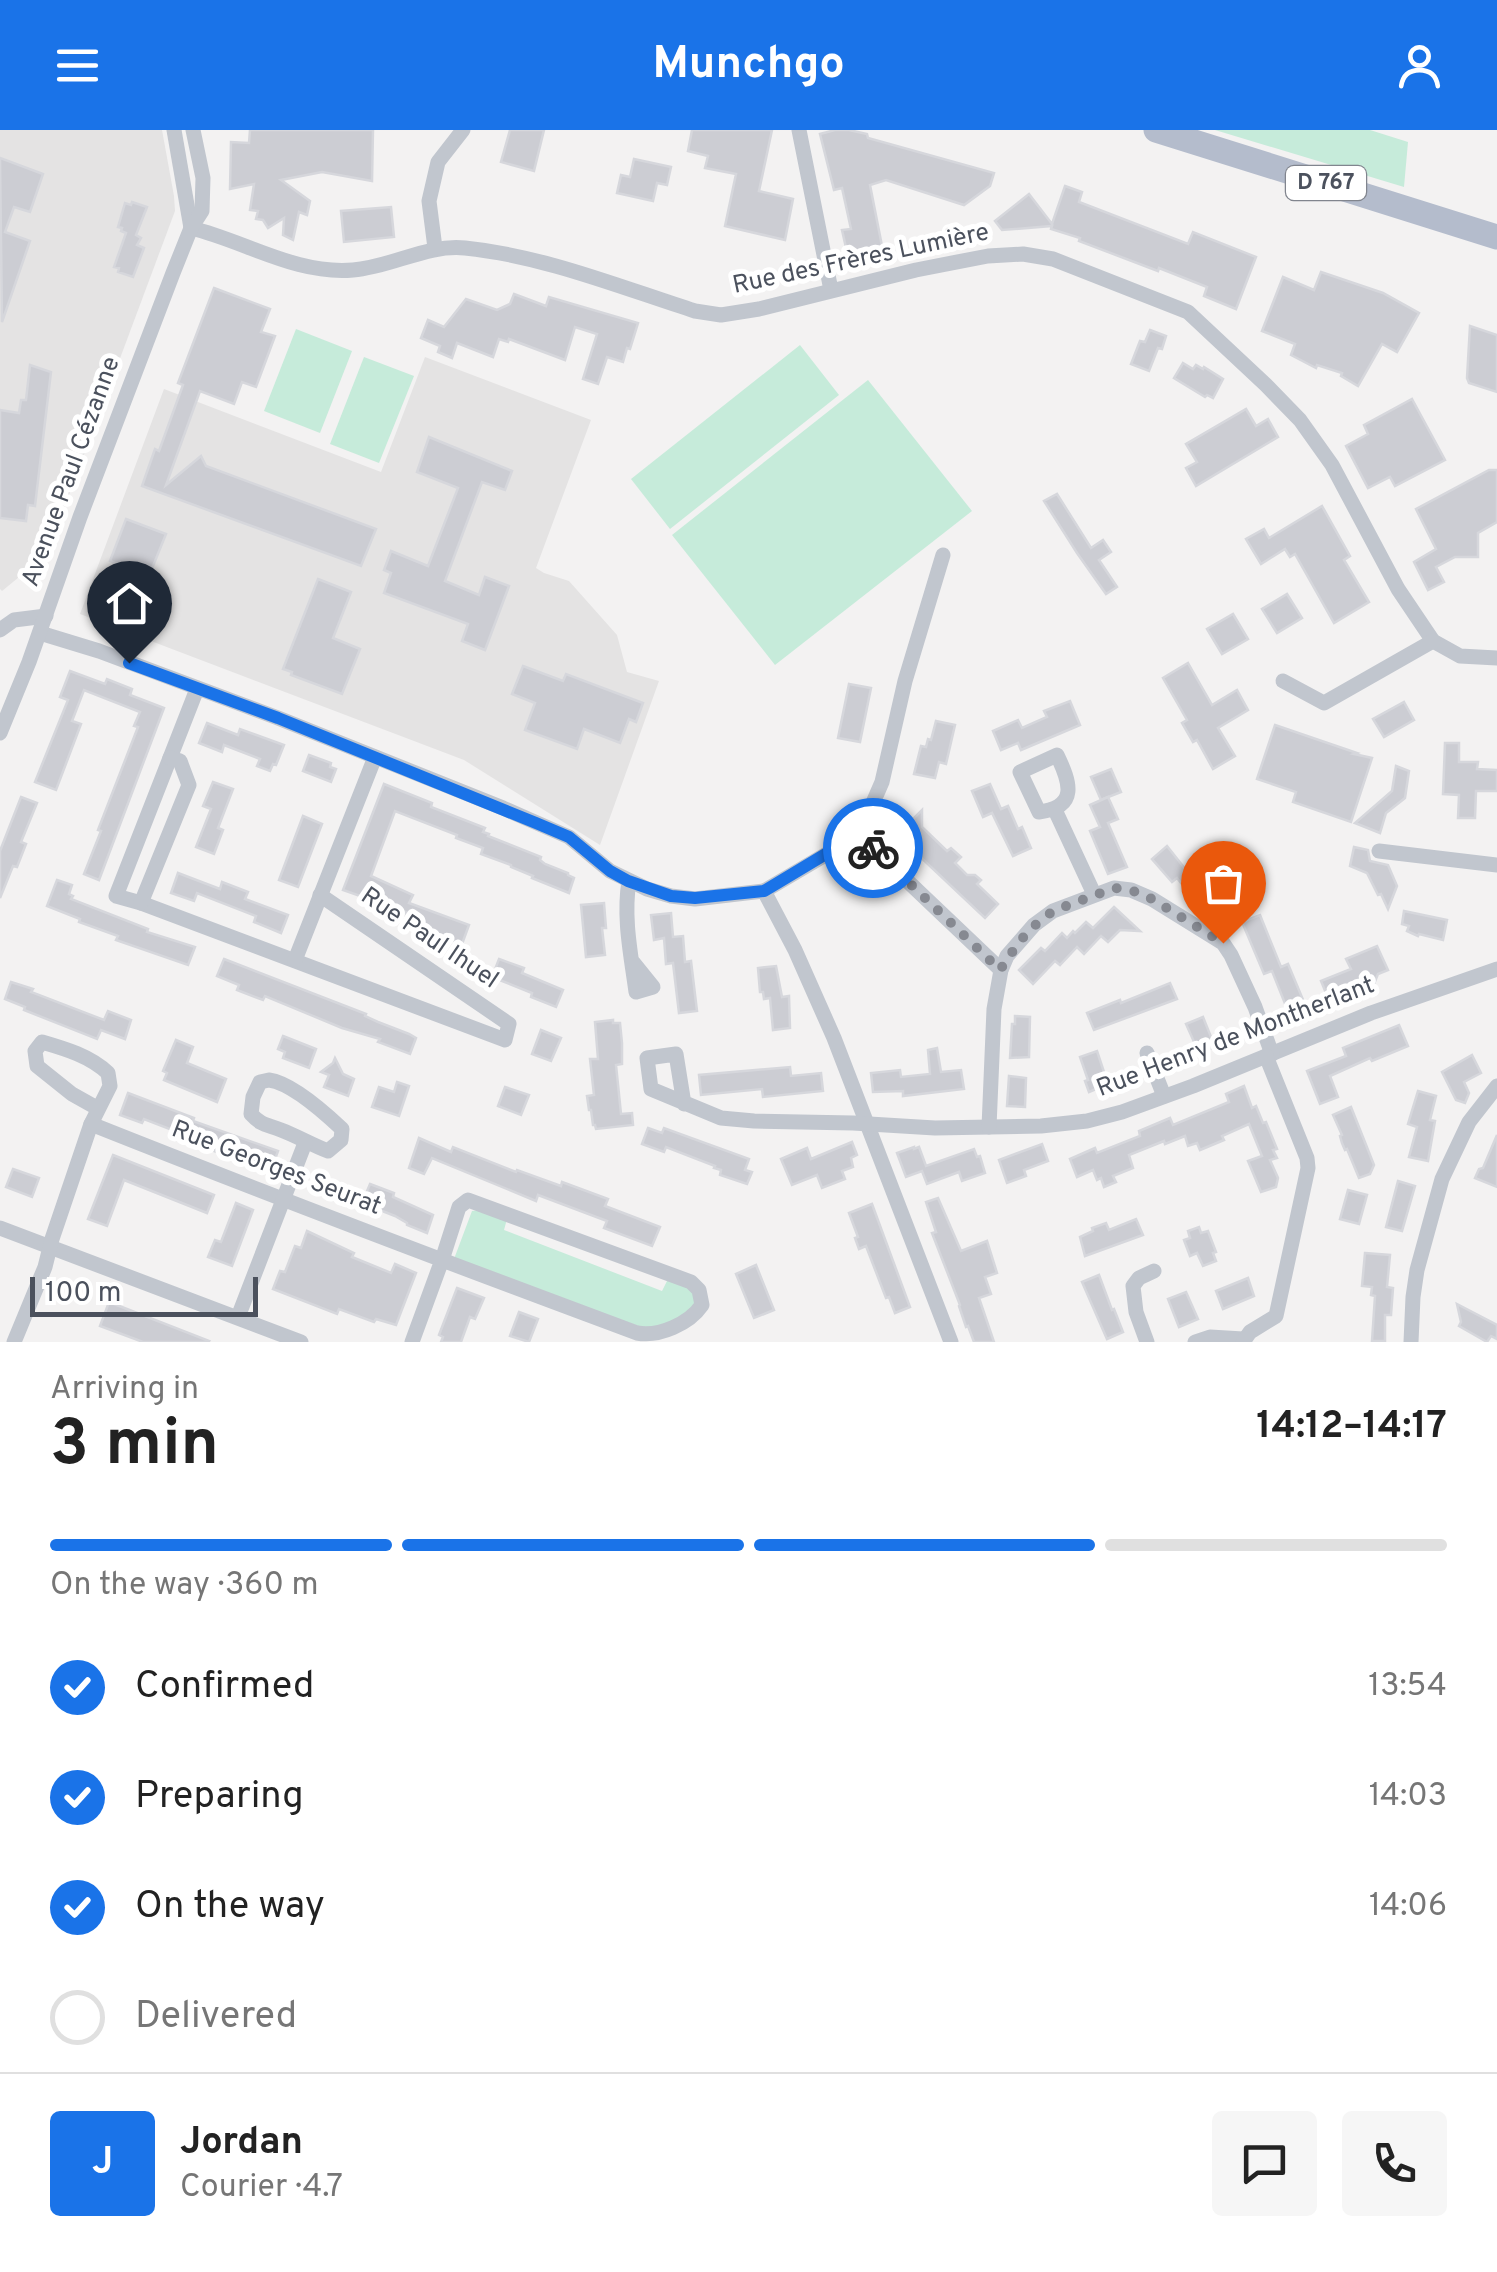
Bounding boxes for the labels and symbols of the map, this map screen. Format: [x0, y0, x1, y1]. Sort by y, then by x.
road number: D 767 [1286, 166, 1366, 200]
street label: Rue des Frères Lumière [730, 217, 992, 303]
street label: Avenue Paul Cézanne [15, 353, 129, 591]
pin [87, 561, 172, 664]
courier [823, 798, 923, 898]
pin [1181, 841, 1266, 944]
street label: Rue Paul Ihuel [354, 881, 504, 997]
street label: Rue Henry de Montherlant [1092, 970, 1380, 1106]
street label: Rue Georges Seurat [167, 1114, 385, 1224]
scale bar [30, 1272, 258, 1316]

